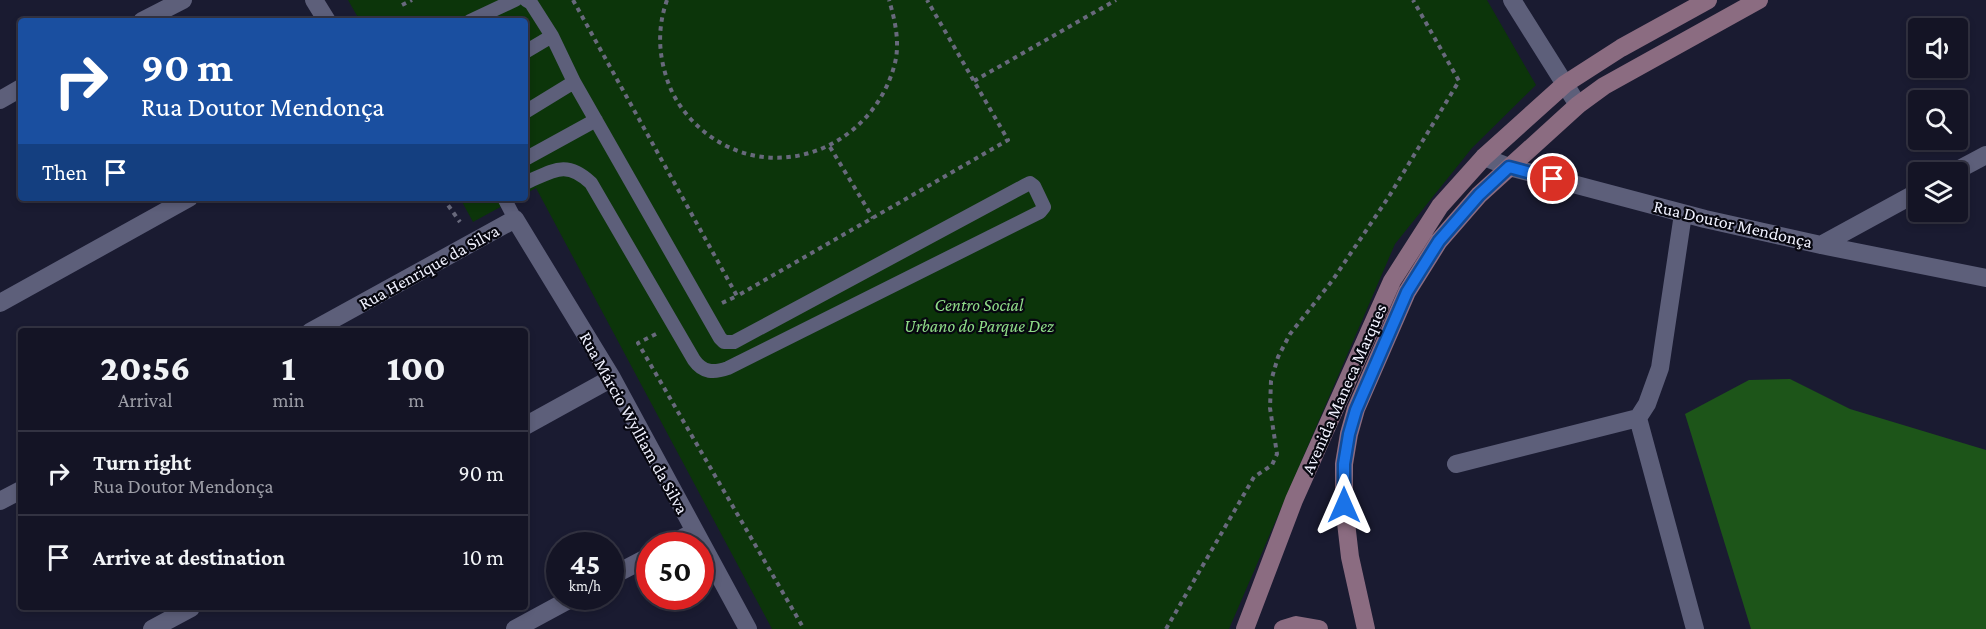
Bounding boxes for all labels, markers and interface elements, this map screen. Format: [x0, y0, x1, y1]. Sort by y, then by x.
map controls [1908, 18, 1968, 222]
button: sound [1908, 18, 1968, 78]
icon: right [42, 42, 120, 120]
text: 90 m [141, 43, 233, 90]
button: search [1908, 90, 1968, 150]
text: Rua Doutor Mendonça [141, 92, 385, 122]
pin [1527, 153, 1578, 204]
icon: arrive [99, 156, 132, 189]
text: Then [42, 160, 87, 185]
icon: arrive [1536, 162, 1569, 195]
button: layers [1908, 162, 1968, 222]
street label: Rua Doutor Mendonça [1652, 196, 1814, 252]
street label: Rua Henrique da Silva [355, 220, 503, 314]
park label: Centro Social Urbano do Parque Dez [904, 295, 1054, 336]
street label: Avenida Maneca Marques [1297, 301, 1391, 477]
street label: Rua Márcio Wylliam da Silva [576, 328, 692, 518]
text: 20:56 [100, 348, 190, 388]
text: 1 [282, 348, 296, 388]
text: 100 [387, 348, 446, 388]
text: Arrival [118, 389, 172, 411]
text: min [273, 389, 305, 411]
text: m [408, 389, 424, 411]
text: Turn right [93, 450, 191, 475]
icon: right [42, 457, 75, 490]
text: 90 m [459, 461, 504, 486]
position arrow [1312, 473, 1376, 537]
text: Rua Doutor Mendonça [93, 475, 273, 497]
speed limit sign: 50 [636, 532, 714, 610]
icon: arrive [42, 541, 75, 574]
text: Arrive at destination [93, 545, 285, 570]
text: 10 m [462, 545, 504, 570]
text: 45 [570, 547, 600, 580]
text: km/h [569, 578, 601, 594]

